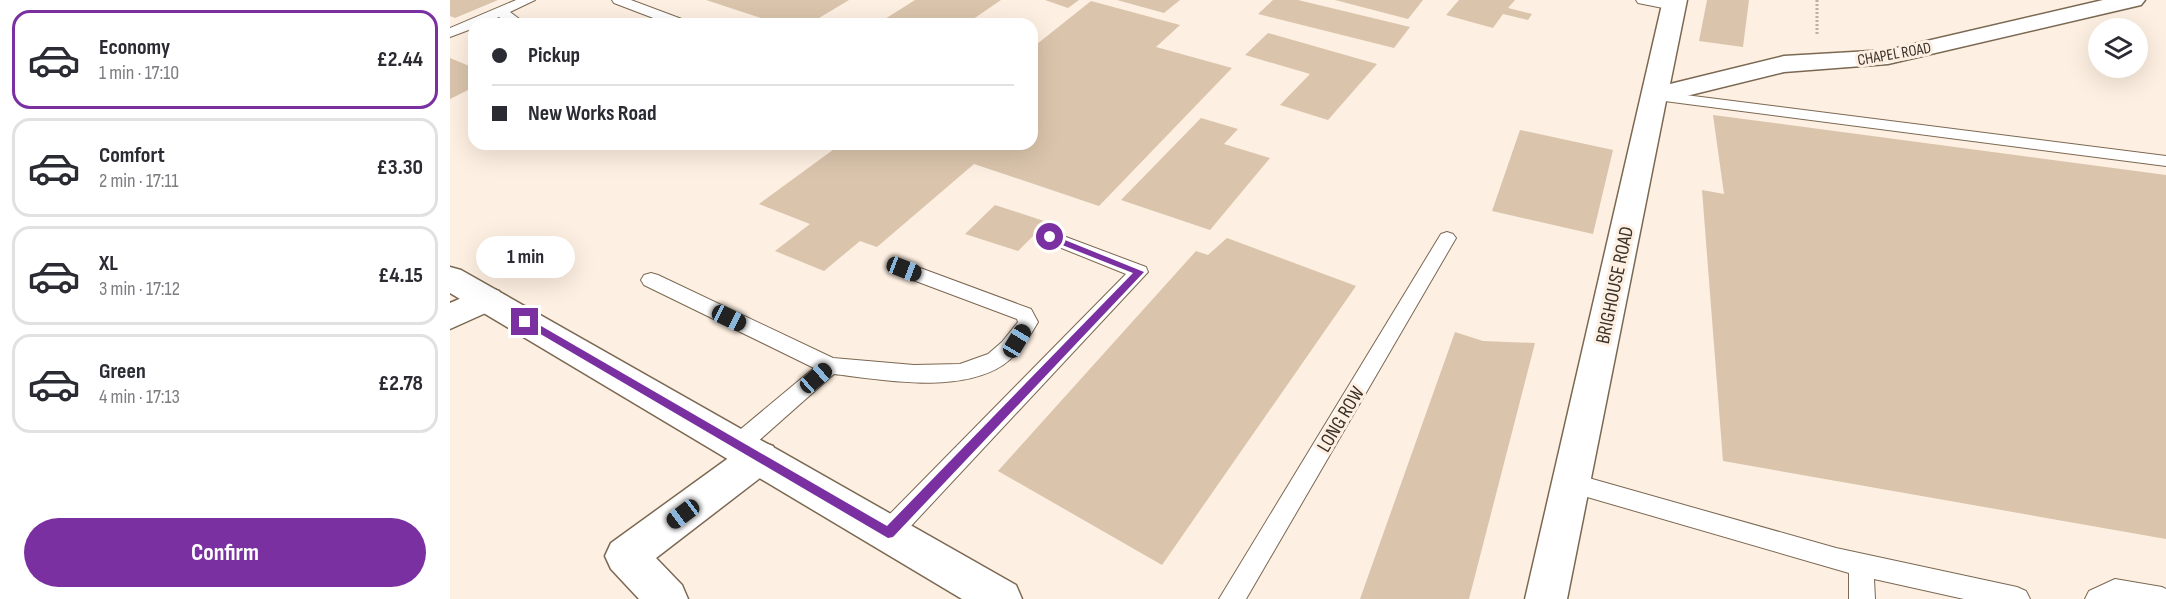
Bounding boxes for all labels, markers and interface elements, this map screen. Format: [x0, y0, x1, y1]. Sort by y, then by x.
map controls [2088, 18, 2148, 78]
button: layers [2088, 18, 2148, 78]
icon: car [27, 33, 81, 87]
text: Economy [99, 34, 170, 61]
street label: CHAPEL ROAD [1856, 39, 1933, 70]
text: Pickup [528, 42, 580, 69]
text: £2.44 [376, 46, 423, 73]
text: 1 min · 17:10 [99, 61, 179, 85]
text: New Works Road [528, 100, 657, 127]
icon: car [27, 141, 81, 195]
text: Comfort [99, 142, 165, 169]
text: £3.30 [377, 154, 423, 181]
text: 2 min · 17:11 [99, 169, 178, 193]
route start [1036, 223, 1063, 250]
street label: BRIGHOUSE ROAD [1591, 224, 1639, 346]
callout: 1 min [476, 235, 574, 277]
text: 1 min [507, 245, 544, 269]
icon: car [27, 249, 81, 303]
text: XL [99, 250, 118, 277]
car [884, 254, 924, 284]
text: £4.15 [378, 262, 423, 289]
text: 3 min · 17:12 [99, 277, 180, 301]
car [709, 302, 749, 334]
route end [511, 308, 538, 335]
car [1000, 321, 1034, 361]
icon: car [27, 357, 81, 411]
text: Green [99, 358, 146, 385]
car [797, 359, 835, 397]
text: £2.78 [378, 370, 423, 397]
street label: LONG ROW [1312, 382, 1370, 457]
text: 4 min · 17:13 [99, 385, 180, 409]
car [663, 496, 703, 532]
button: Confirm [24, 518, 426, 587]

